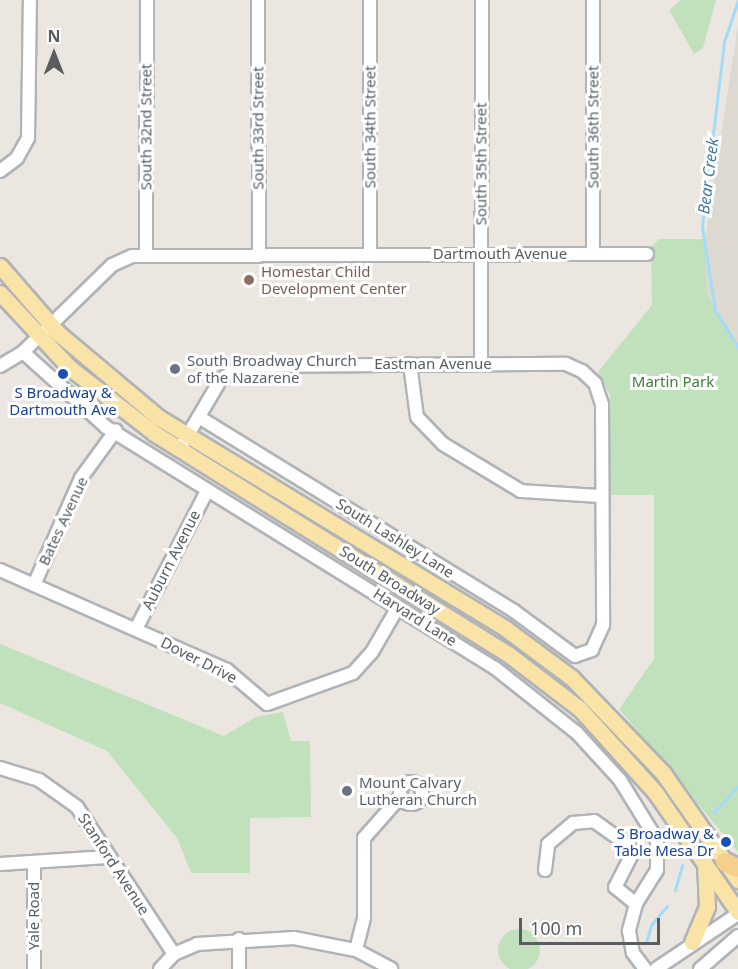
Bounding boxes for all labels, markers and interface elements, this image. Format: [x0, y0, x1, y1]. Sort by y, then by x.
north arrow [24, 24, 84, 84]
text: N [47, 25, 61, 47]
street label: South 32nd Street [137, 64, 155, 190]
street label: South 33rd Street [249, 66, 267, 190]
street label: South 34th Street [361, 66, 379, 188]
street label: South 36th Street [584, 66, 602, 188]
street label: South 35th Street [472, 103, 490, 225]
water label: Bear Creek [694, 137, 722, 215]
street label: Dartmouth Avenue [433, 245, 567, 263]
place label: Homestar Child Development Center [261, 262, 407, 297]
marker: Homestar Child Development Center [242, 273, 256, 287]
place label: South Broadway Church of the Nazarene [187, 351, 357, 386]
street label: Eastman Avenue [374, 355, 492, 373]
marker: South Broadway Church of the Nazarene [168, 362, 182, 376]
marker: S Broadway & Dartmouth Ave [56, 367, 70, 381]
park label: Martin Park [632, 373, 714, 391]
place label: S Broadway & Dartmouth Ave [9, 383, 117, 418]
street label: Bates Avenue [35, 474, 91, 568]
street label: South Lashley Lane [333, 494, 457, 582]
street label: Auburn Avenue [138, 507, 204, 613]
street label: South Broadway [336, 542, 444, 618]
street label: Harvard Lane [370, 584, 460, 650]
street label: Dover Drive [158, 633, 240, 687]
place label: Mount Calvary Lutheran Church [359, 773, 477, 808]
marker: Mount Calvary Lutheran Church [340, 784, 354, 798]
street label: Stanford Avenue [75, 810, 153, 918]
place label: S Broadway & Table Mesa Dr [614, 824, 714, 859]
marker: S Broadway & Table Mesa Dr [719, 835, 733, 849]
street label: Yale Road [25, 882, 43, 950]
scale bar [522, 906, 663, 944]
text: 100 m [530, 916, 582, 940]

